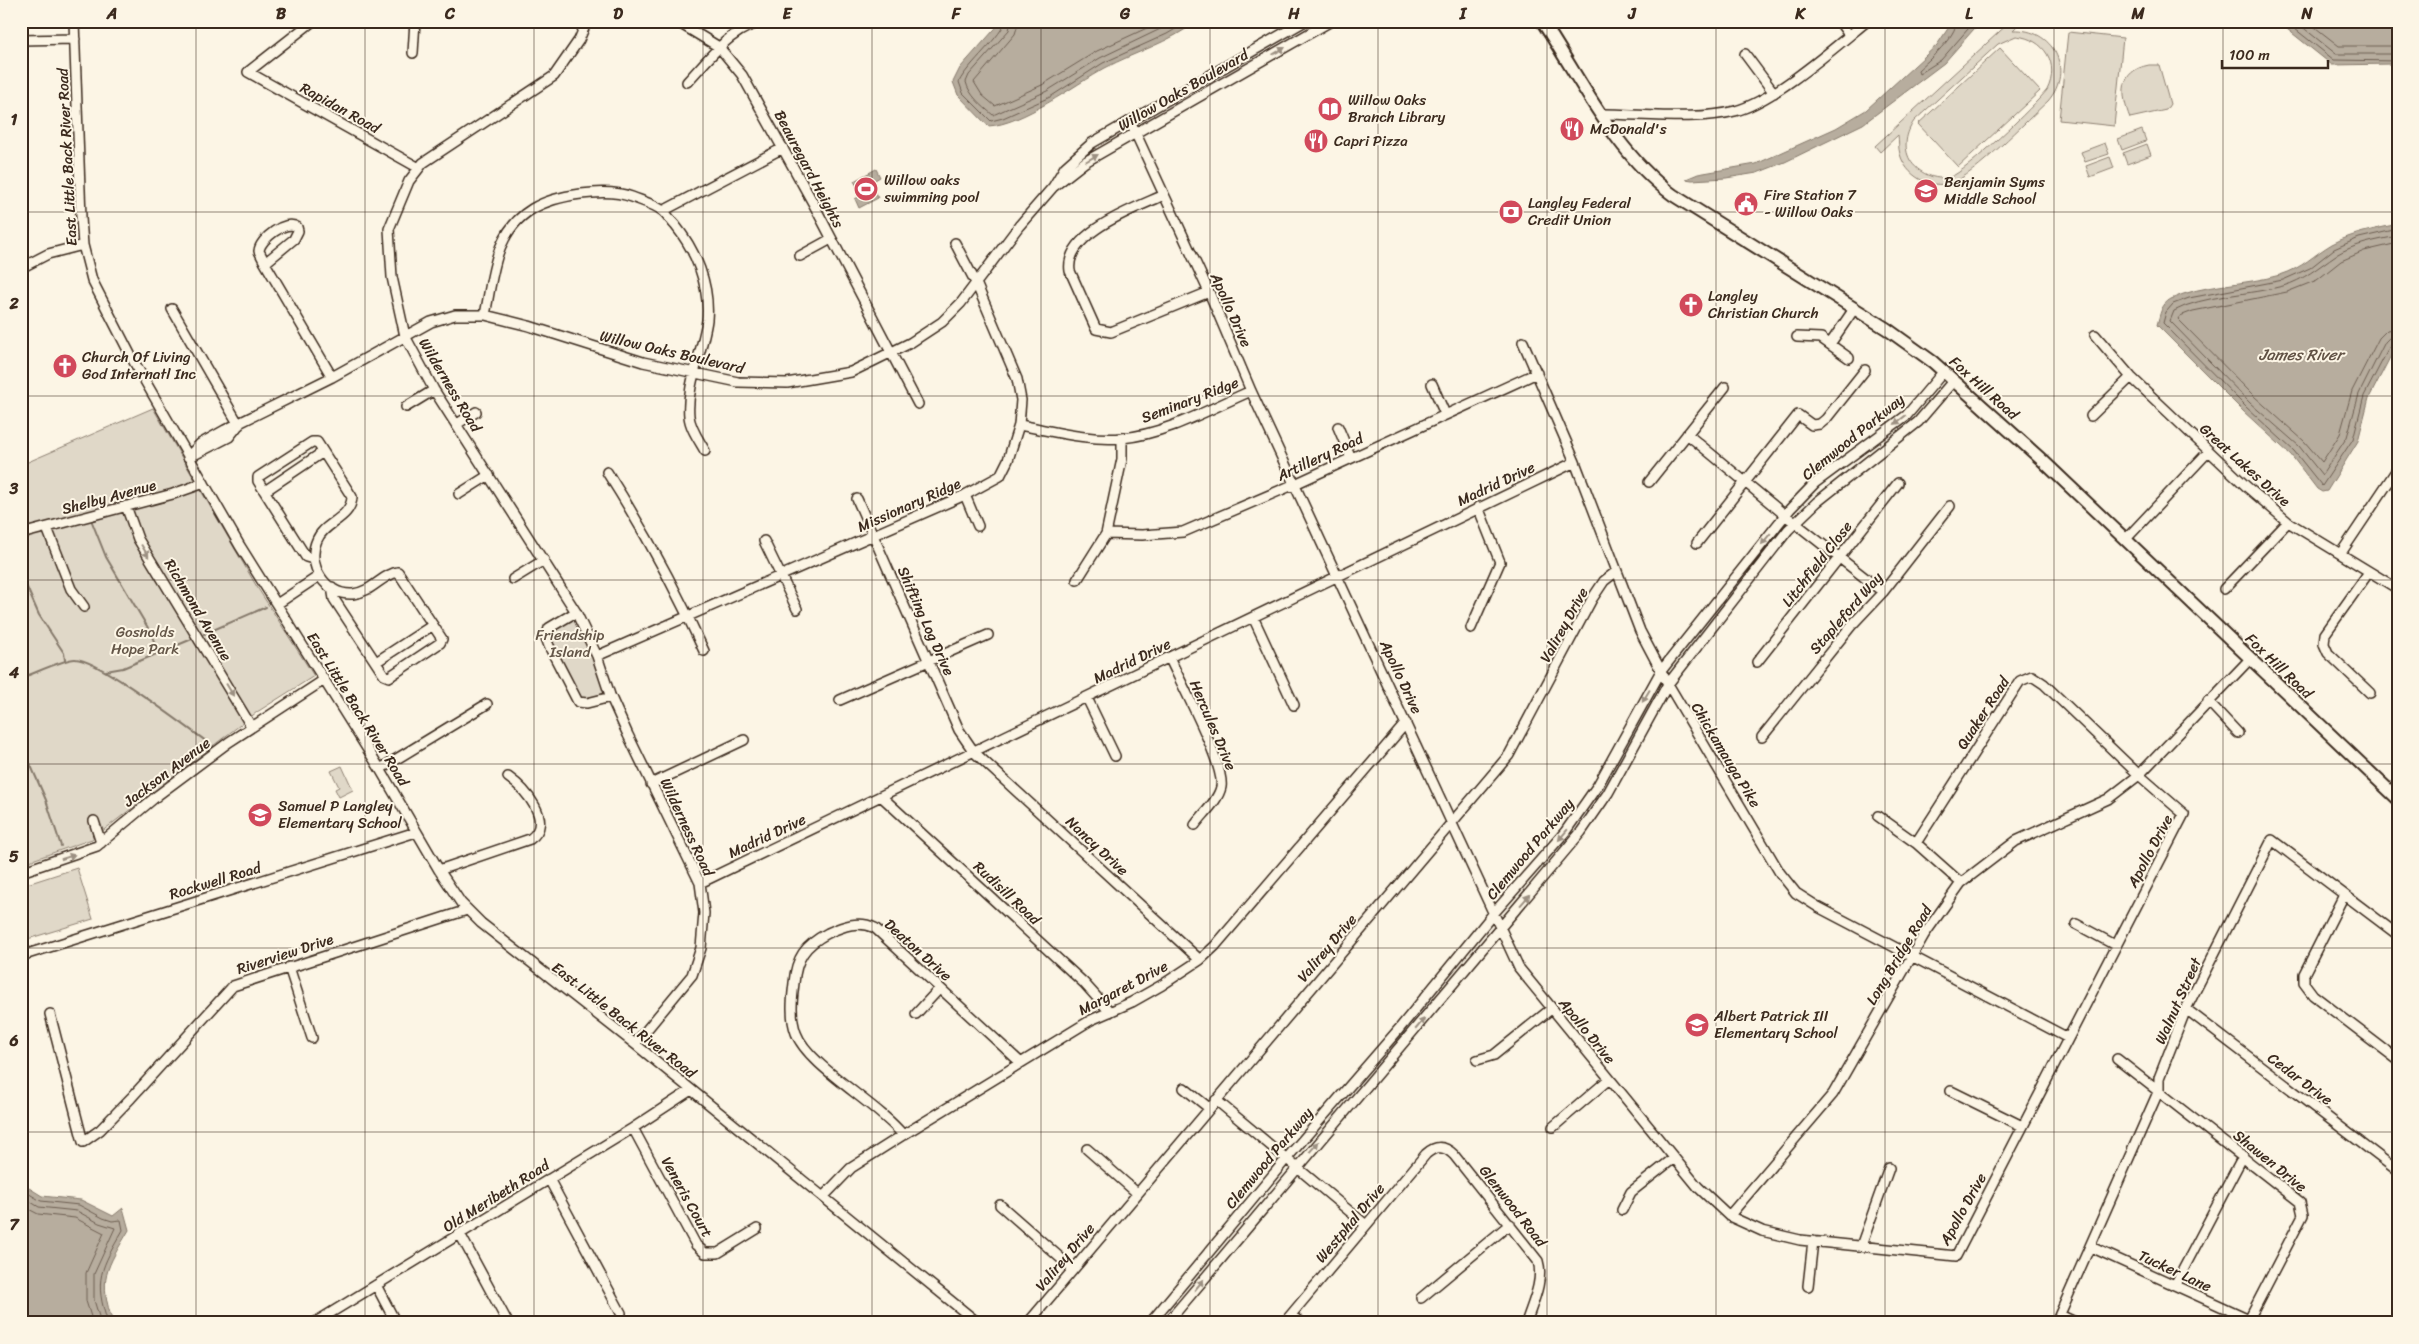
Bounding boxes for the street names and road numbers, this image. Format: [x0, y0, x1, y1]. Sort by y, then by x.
street label: Willow Oaks Boulevard [1113, 41, 1254, 138]
street label: East Little Back River Road [49, 66, 85, 247]
street label: Rapidan Road [295, 75, 386, 141]
street label: Beauregard Heights [767, 105, 851, 233]
street label: Apollo Drive [1203, 268, 1259, 352]
street label: Willow Oaks Boulevard [597, 323, 748, 381]
street label: Wilderness Road [412, 333, 489, 438]
street label: Fox Hill Road [1943, 349, 2026, 427]
street label: Seminary Ridge [1137, 369, 1243, 431]
street label: Clemwood Parkway [1796, 387, 1911, 487]
street label: Great Lakes Drive [2193, 417, 2297, 513]
street label: Artillery Road [1272, 425, 1368, 489]
street label: Madrid Drive [1453, 454, 1540, 513]
street label: Missionary Ridge [853, 471, 965, 539]
street label: Shelby Avenue [59, 472, 159, 522]
street label: Litchfield Close [1775, 515, 1859, 613]
street label: Richmond Avenue [157, 554, 239, 666]
street label: Shifting Log Drive [890, 562, 962, 680]
street label: Stapleford Way [1803, 566, 1890, 660]
street label: Valirey Drive [1533, 582, 1596, 667]
street label: East Little Back River Road [300, 627, 417, 792]
street label: Fox Hill Road [2239, 627, 2320, 706]
street label: Madrid Drive [1089, 631, 1176, 691]
street label: Apollo Drive [1372, 635, 1430, 719]
street label: Quaker Road [1950, 670, 2017, 755]
street label: Hercules Drive [1182, 676, 1244, 775]
street label: Chickamauga Pike [1684, 697, 1768, 813]
street label: Jackson Avenue [117, 730, 216, 814]
street label: Wilderness Road [653, 773, 722, 882]
street label: Clemwood Parkway [1479, 792, 1581, 906]
street label: Madrid Drive [724, 806, 811, 865]
street label: Nancy Drive [1059, 810, 1135, 883]
street label: Apollo Drive [2119, 810, 2180, 893]
street label: Rockwell Road [166, 854, 265, 907]
street label: Rudisill Road [967, 855, 1048, 932]
street label: Long Bridge Road [1859, 899, 1940, 1010]
street label: Valirey Drive [1290, 908, 1364, 988]
street label: Deaton Drive [878, 912, 958, 988]
street label: Riverview Drive [233, 926, 337, 982]
street label: Margaret Drive [1073, 953, 1173, 1023]
street label: Walnut Street [2147, 953, 2209, 1049]
street label: East Little Back River Road [546, 955, 703, 1086]
street label: Apollo Drive [1551, 991, 1622, 1070]
street label: Cedar Drive [2262, 1046, 2339, 1113]
street label: Clemwood Parkway [1218, 1101, 1320, 1215]
street label: Shawen Drive [2227, 1123, 2313, 1199]
street label: Old Meribeth Road [437, 1152, 556, 1239]
street label: Veneris Court [654, 1152, 720, 1243]
street label: Glenwood Road [1472, 1159, 1554, 1254]
street label: Apollo Drive [1932, 1168, 1994, 1251]
street label: Westphal Drive [1308, 1177, 1392, 1269]
street label: Valirey Drive [1028, 1217, 1102, 1297]
street label: Tucker Lane [2134, 1243, 2216, 1299]

